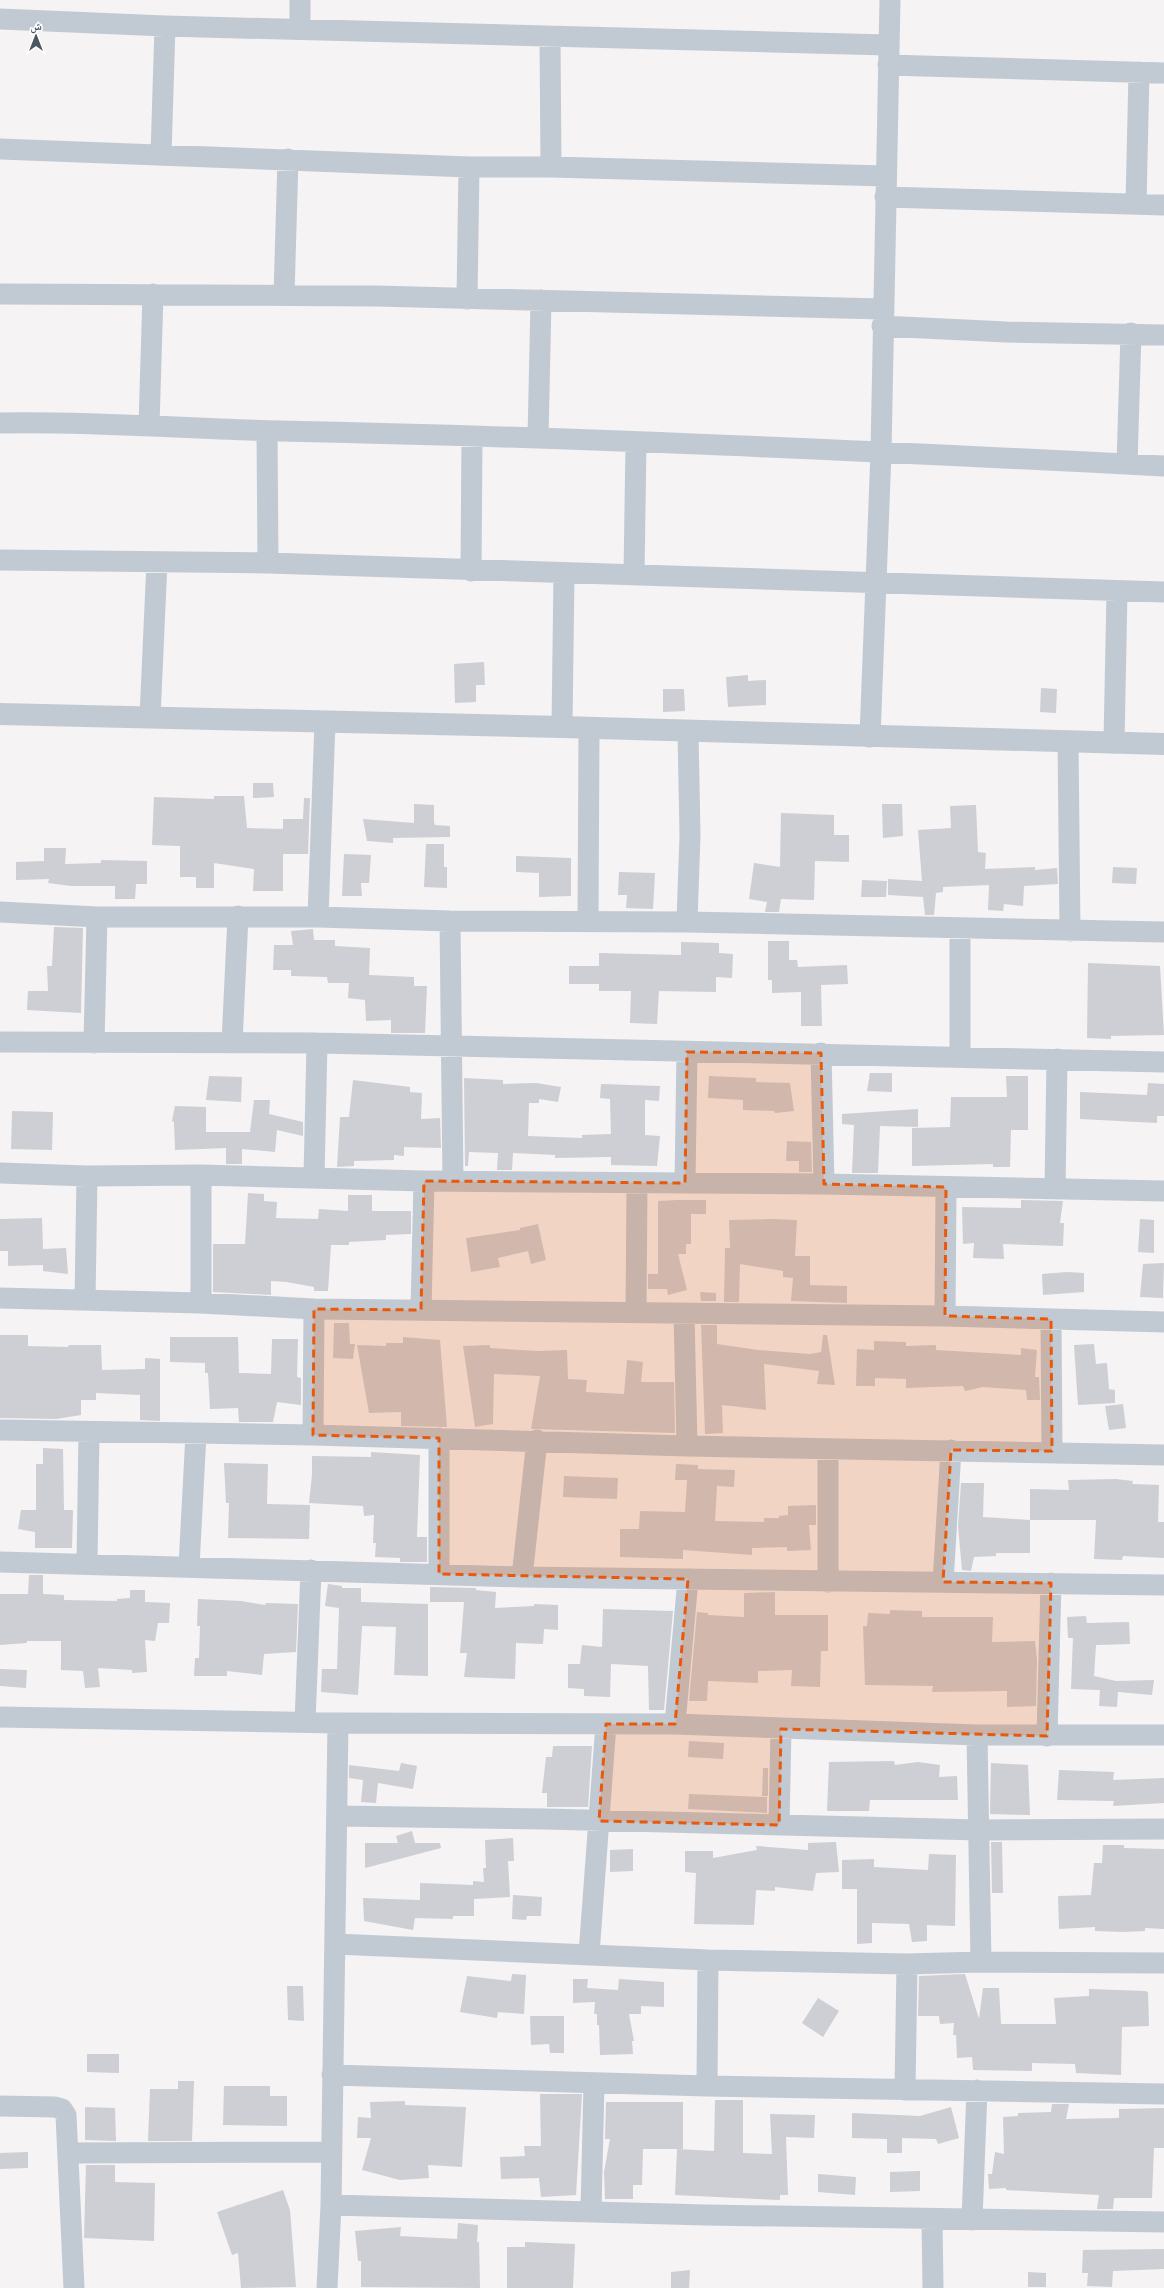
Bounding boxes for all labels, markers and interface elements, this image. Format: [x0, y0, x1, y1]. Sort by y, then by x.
north arrow [16, 16, 56, 56]
text: ش [30, 20, 42, 34]

